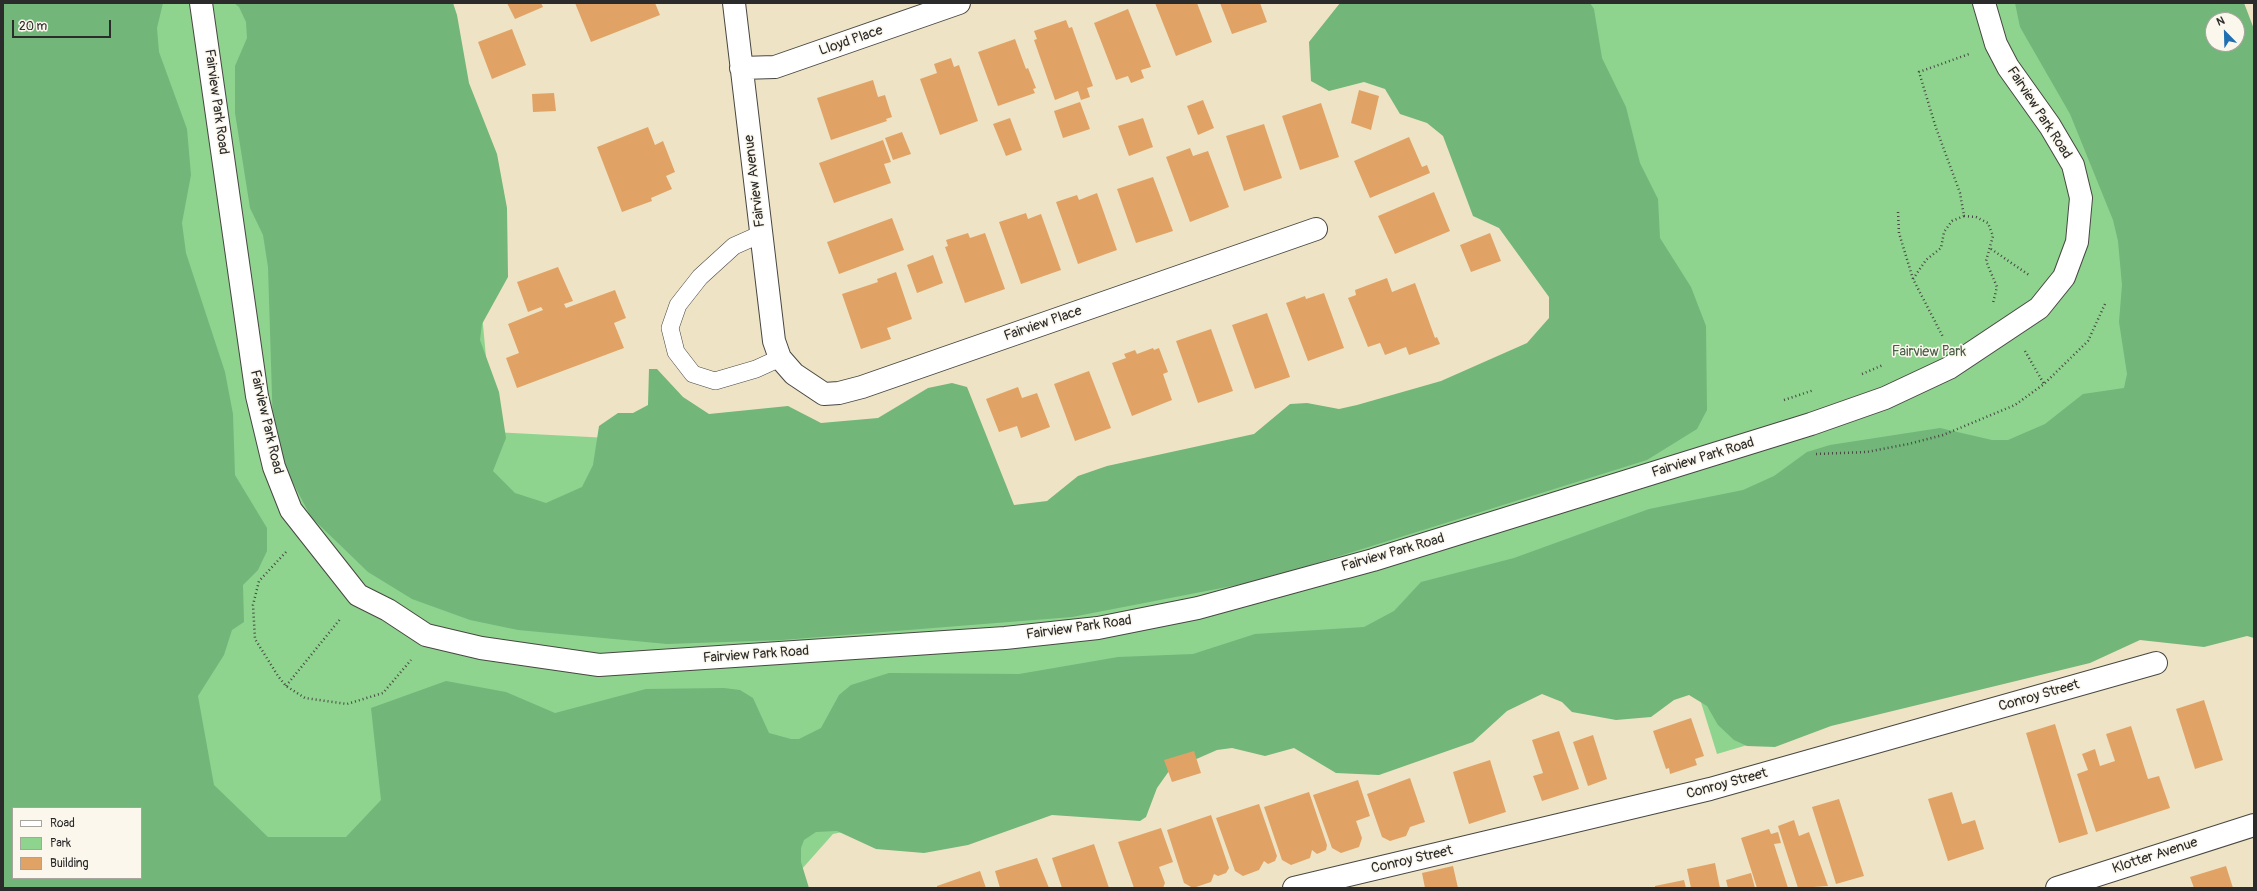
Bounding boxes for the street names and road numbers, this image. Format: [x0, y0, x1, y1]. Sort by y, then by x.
street label: Lloyd Place [817, 22, 885, 60]
street label: Fairview Park Road [200, 48, 232, 156]
street label: Fairview Park Road [2003, 64, 2075, 162]
street label: Fairview Avenue [741, 134, 769, 228]
street label: Fairview Place [1002, 303, 1084, 345]
street label: Fairview Park Road [246, 368, 286, 476]
street label: Fairview Park Road [1650, 434, 1756, 482]
street label: Fairview Park Road [1340, 530, 1446, 576]
street label: Fairview Park Road [1025, 612, 1133, 644]
street label: Fairview Park Road [702, 643, 810, 667]
street label: Conroy Street [1997, 676, 2081, 716]
street label: Conroy Street [1685, 765, 1769, 803]
street label: Klotter Avenue [2110, 834, 2200, 878]
street label: Conroy Street [1370, 842, 1454, 878]

